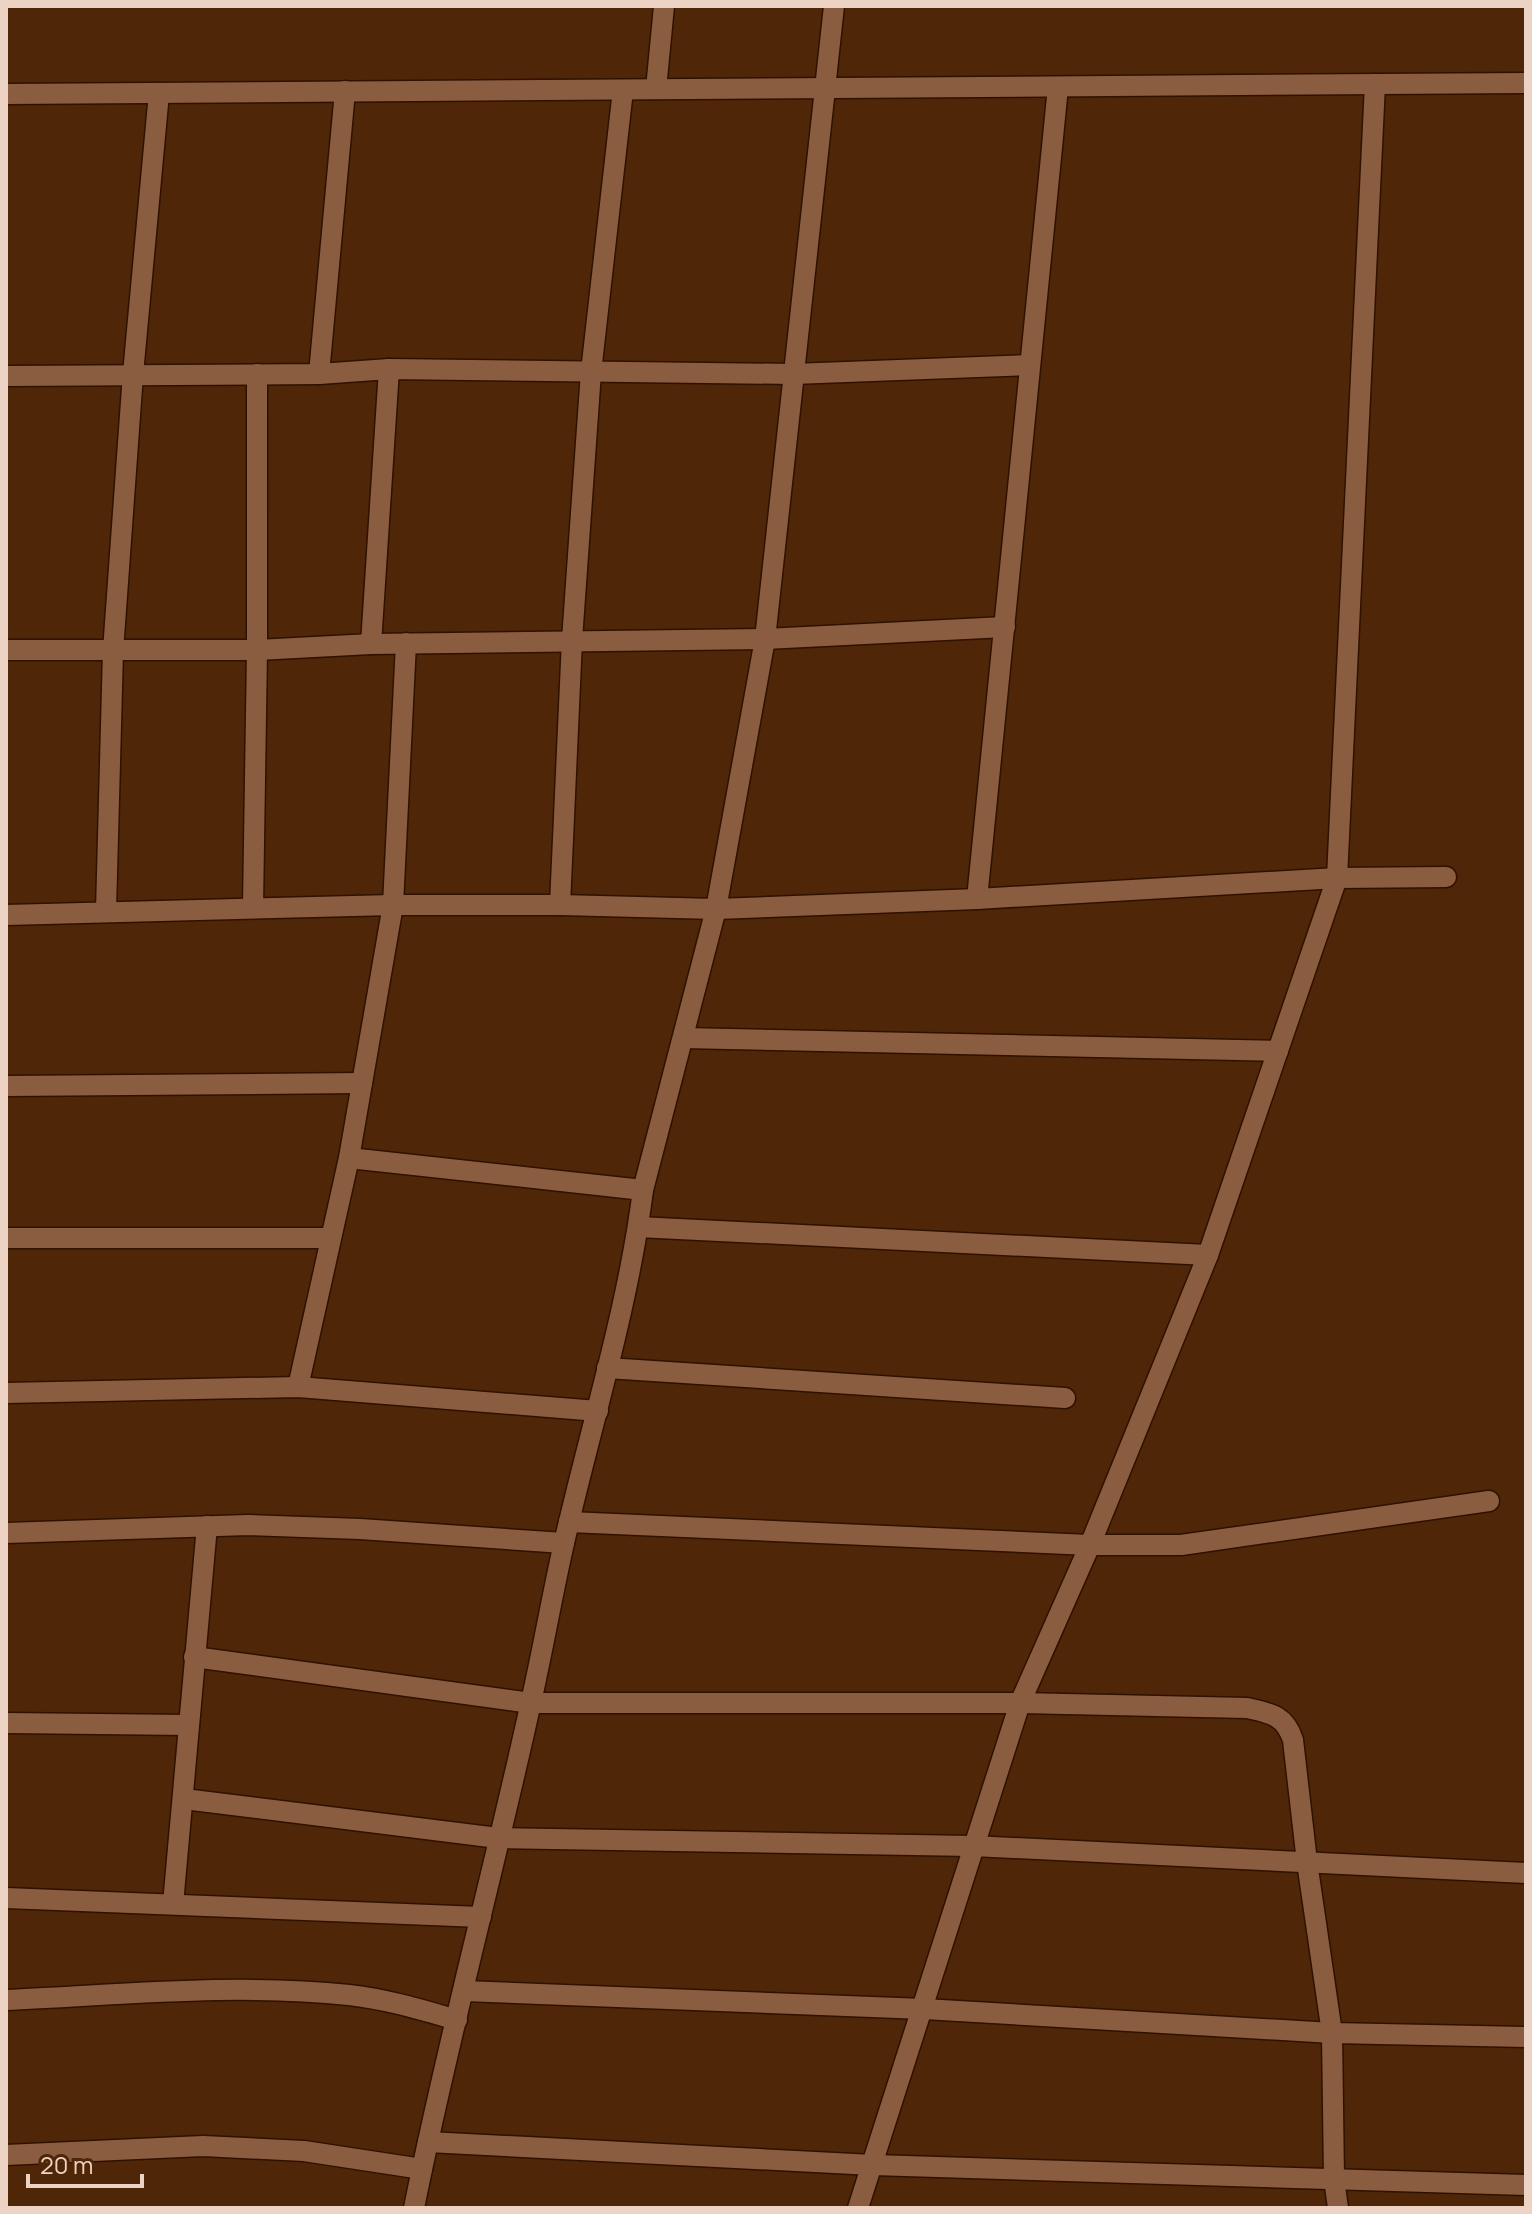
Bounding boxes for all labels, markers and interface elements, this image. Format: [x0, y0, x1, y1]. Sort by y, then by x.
scale bar [28, 2138, 142, 2188]
text: 20 m [40, 2148, 93, 2181]

